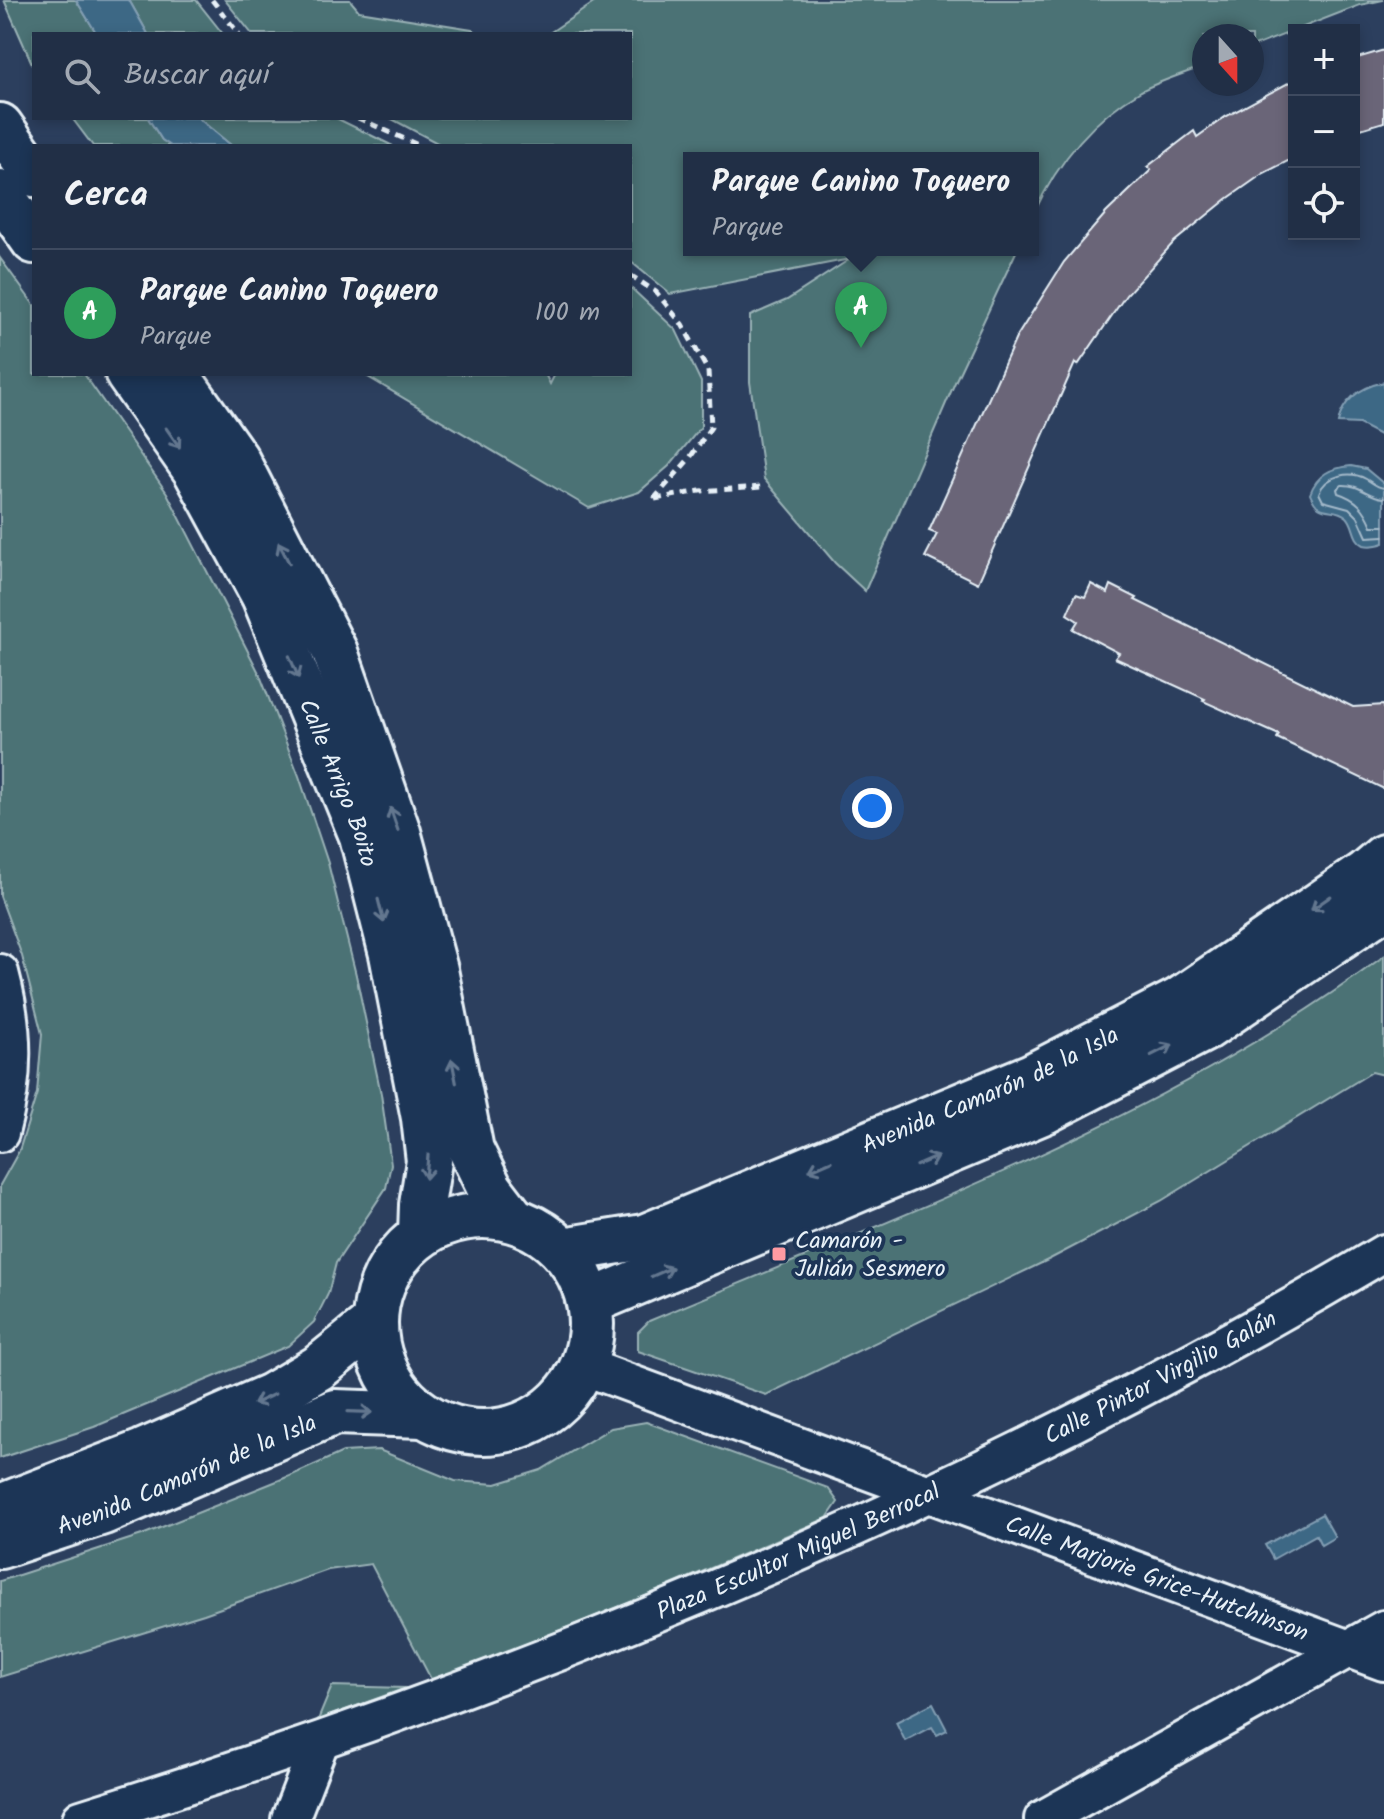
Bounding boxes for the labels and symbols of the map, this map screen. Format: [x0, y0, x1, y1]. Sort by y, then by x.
north arrow [1192, 24, 1264, 96]
pin: A [835, 282, 887, 348]
one-way arrow [164, 426, 181, 448]
one-way arrow [276, 541, 292, 565]
one-way arrow [287, 654, 302, 679]
street label: Calle Arrigo Boito [287, 693, 387, 871]
your location [852, 788, 892, 828]
one-way arrow [385, 806, 400, 831]
one-way arrow [1311, 895, 1333, 911]
one-way arrow [375, 898, 390, 924]
street label: Avenida Camarón de la Isla [856, 1017, 1126, 1166]
one-way arrow [1150, 1042, 1174, 1057]
one-way arrow [446, 1059, 461, 1085]
one-way arrow [914, 1152, 939, 1167]
one-way arrow [419, 1153, 434, 1179]
one-way arrow [808, 1159, 833, 1174]
place label: Camarón - Julián Sesmero [795, 1222, 946, 1289]
marker: Camarón - Julián Sesmero [770, 1245, 788, 1263]
one-way arrow [649, 1264, 674, 1278]
street label: Calle Pintor Virgilio Galán [1038, 1301, 1285, 1456]
one-way arrow [252, 1392, 276, 1407]
street label: Avenida Camarón de la Isla [52, 1404, 323, 1547]
one-way arrow [346, 1405, 373, 1420]
street label: Plaza Escultor Miguel Berrocal [651, 1473, 947, 1632]
street label: Calle Marjorie Grice-Hutchinson [999, 1506, 1314, 1653]

